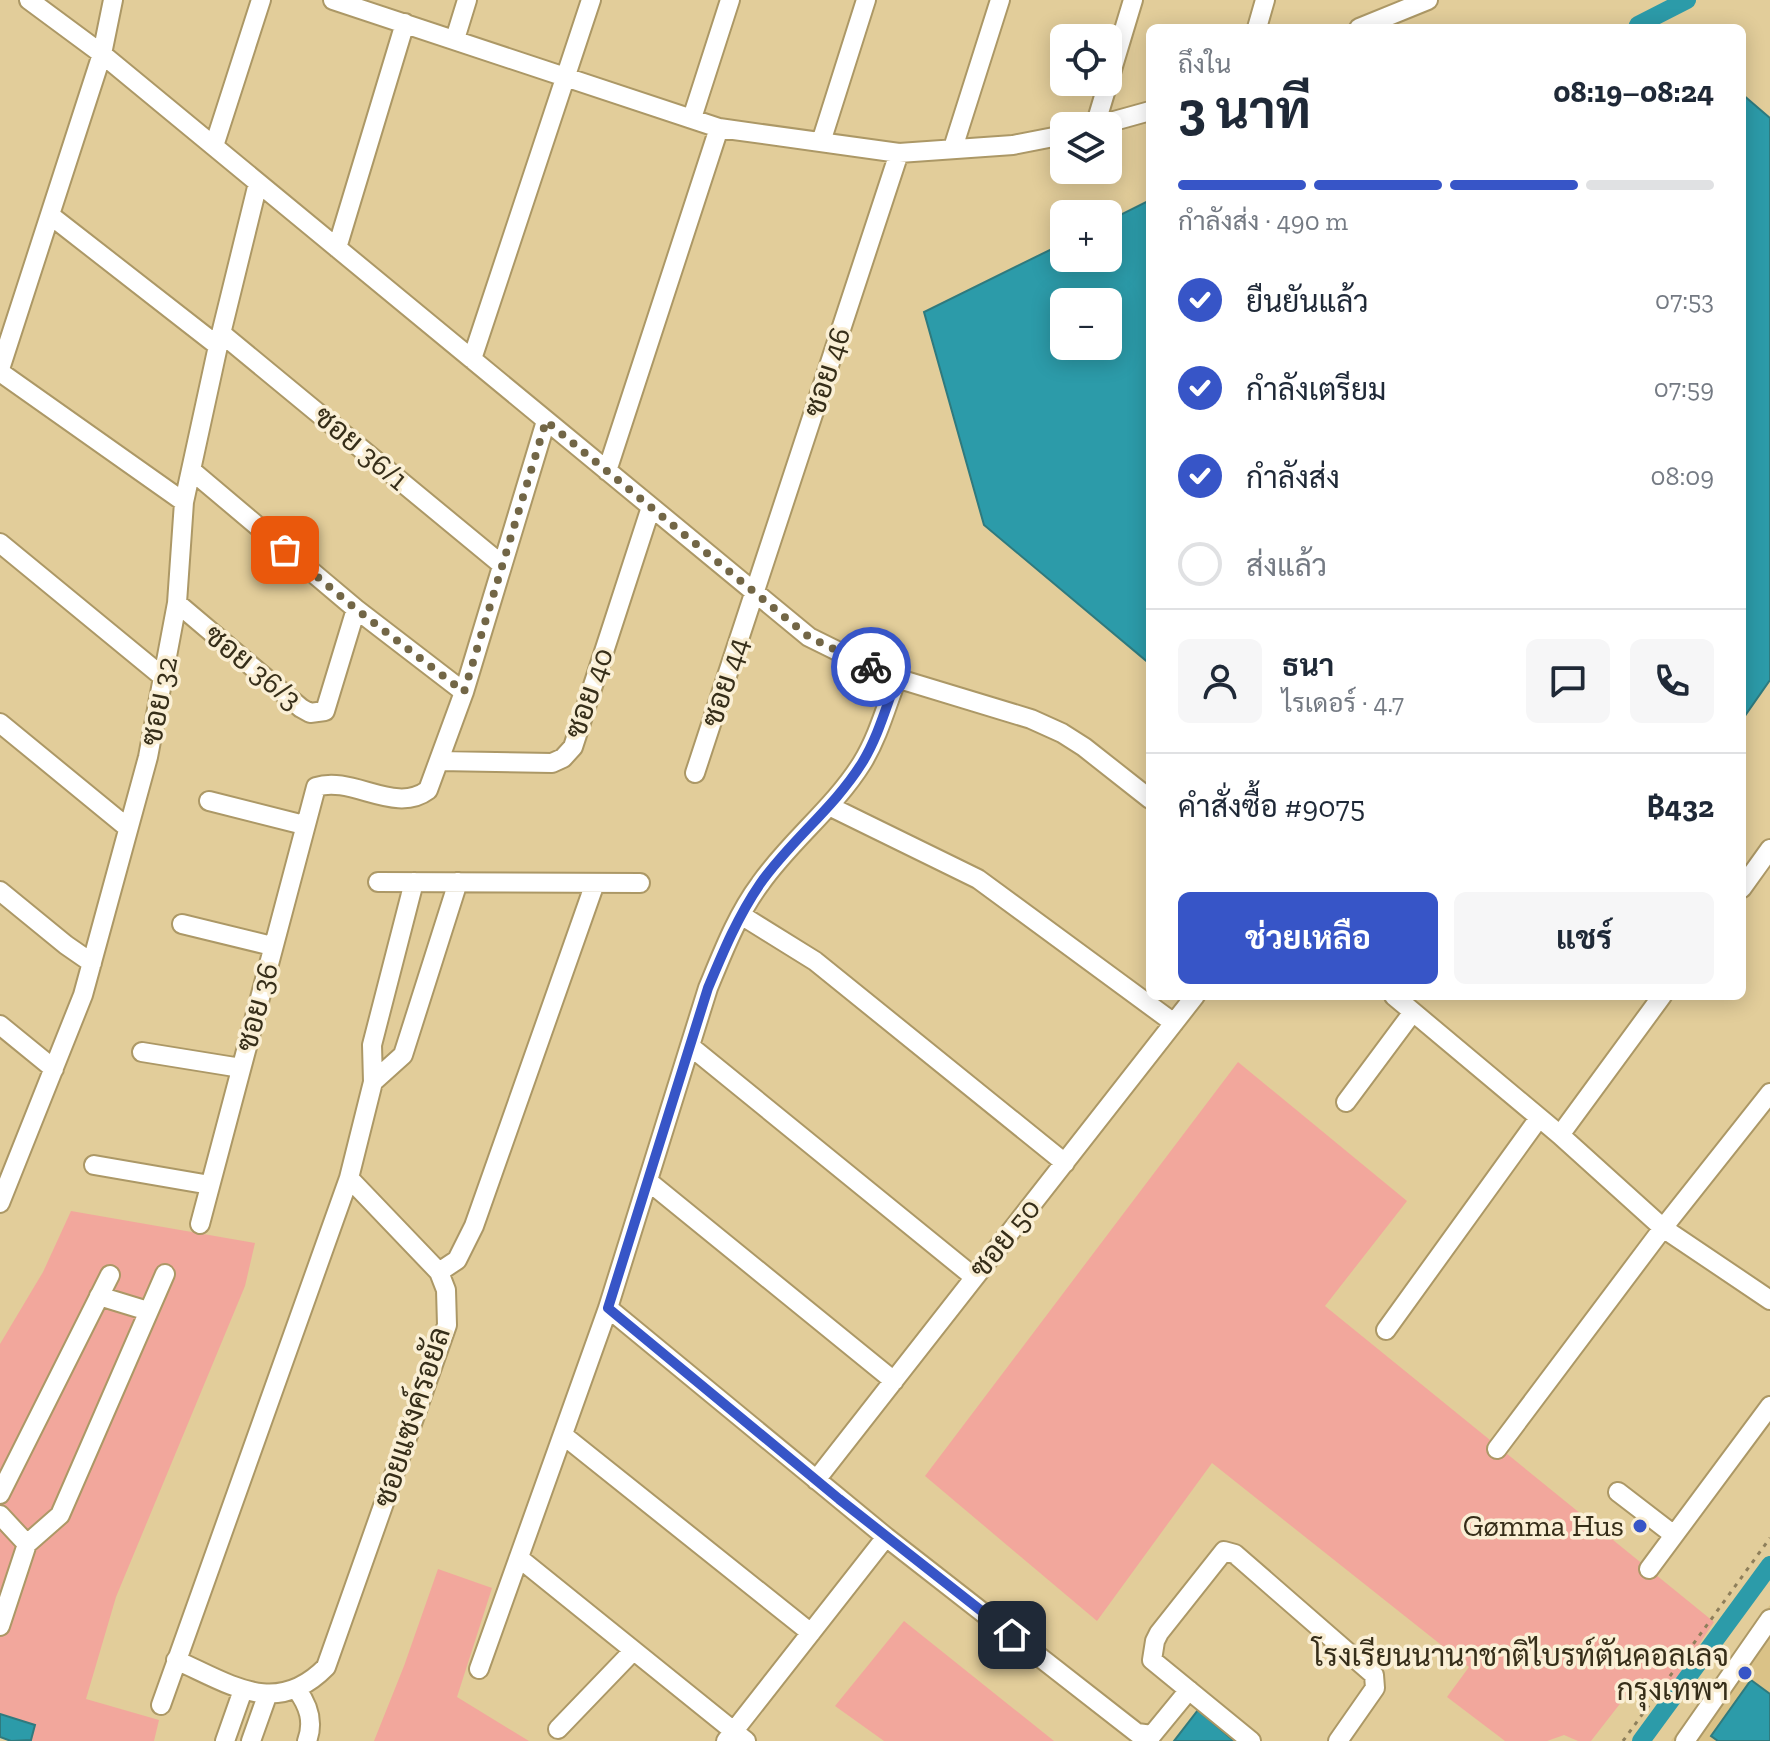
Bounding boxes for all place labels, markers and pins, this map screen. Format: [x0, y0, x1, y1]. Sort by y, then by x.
pin [251, 516, 319, 584]
place label: Gømma Hus [1463, 1508, 1624, 1544]
marker: Gømma Hus [1631, 1517, 1649, 1535]
pin [978, 1601, 1046, 1669]
place label: โรงเรียนนานาชาติไบรท์ตันคอลเลจ กรุงเทพฯ [1310, 1636, 1729, 1711]
marker: โรงเรียนนานาชาติไบรท์ตันคอลเลจ กรุงเทพฯ [1736, 1664, 1754, 1682]

